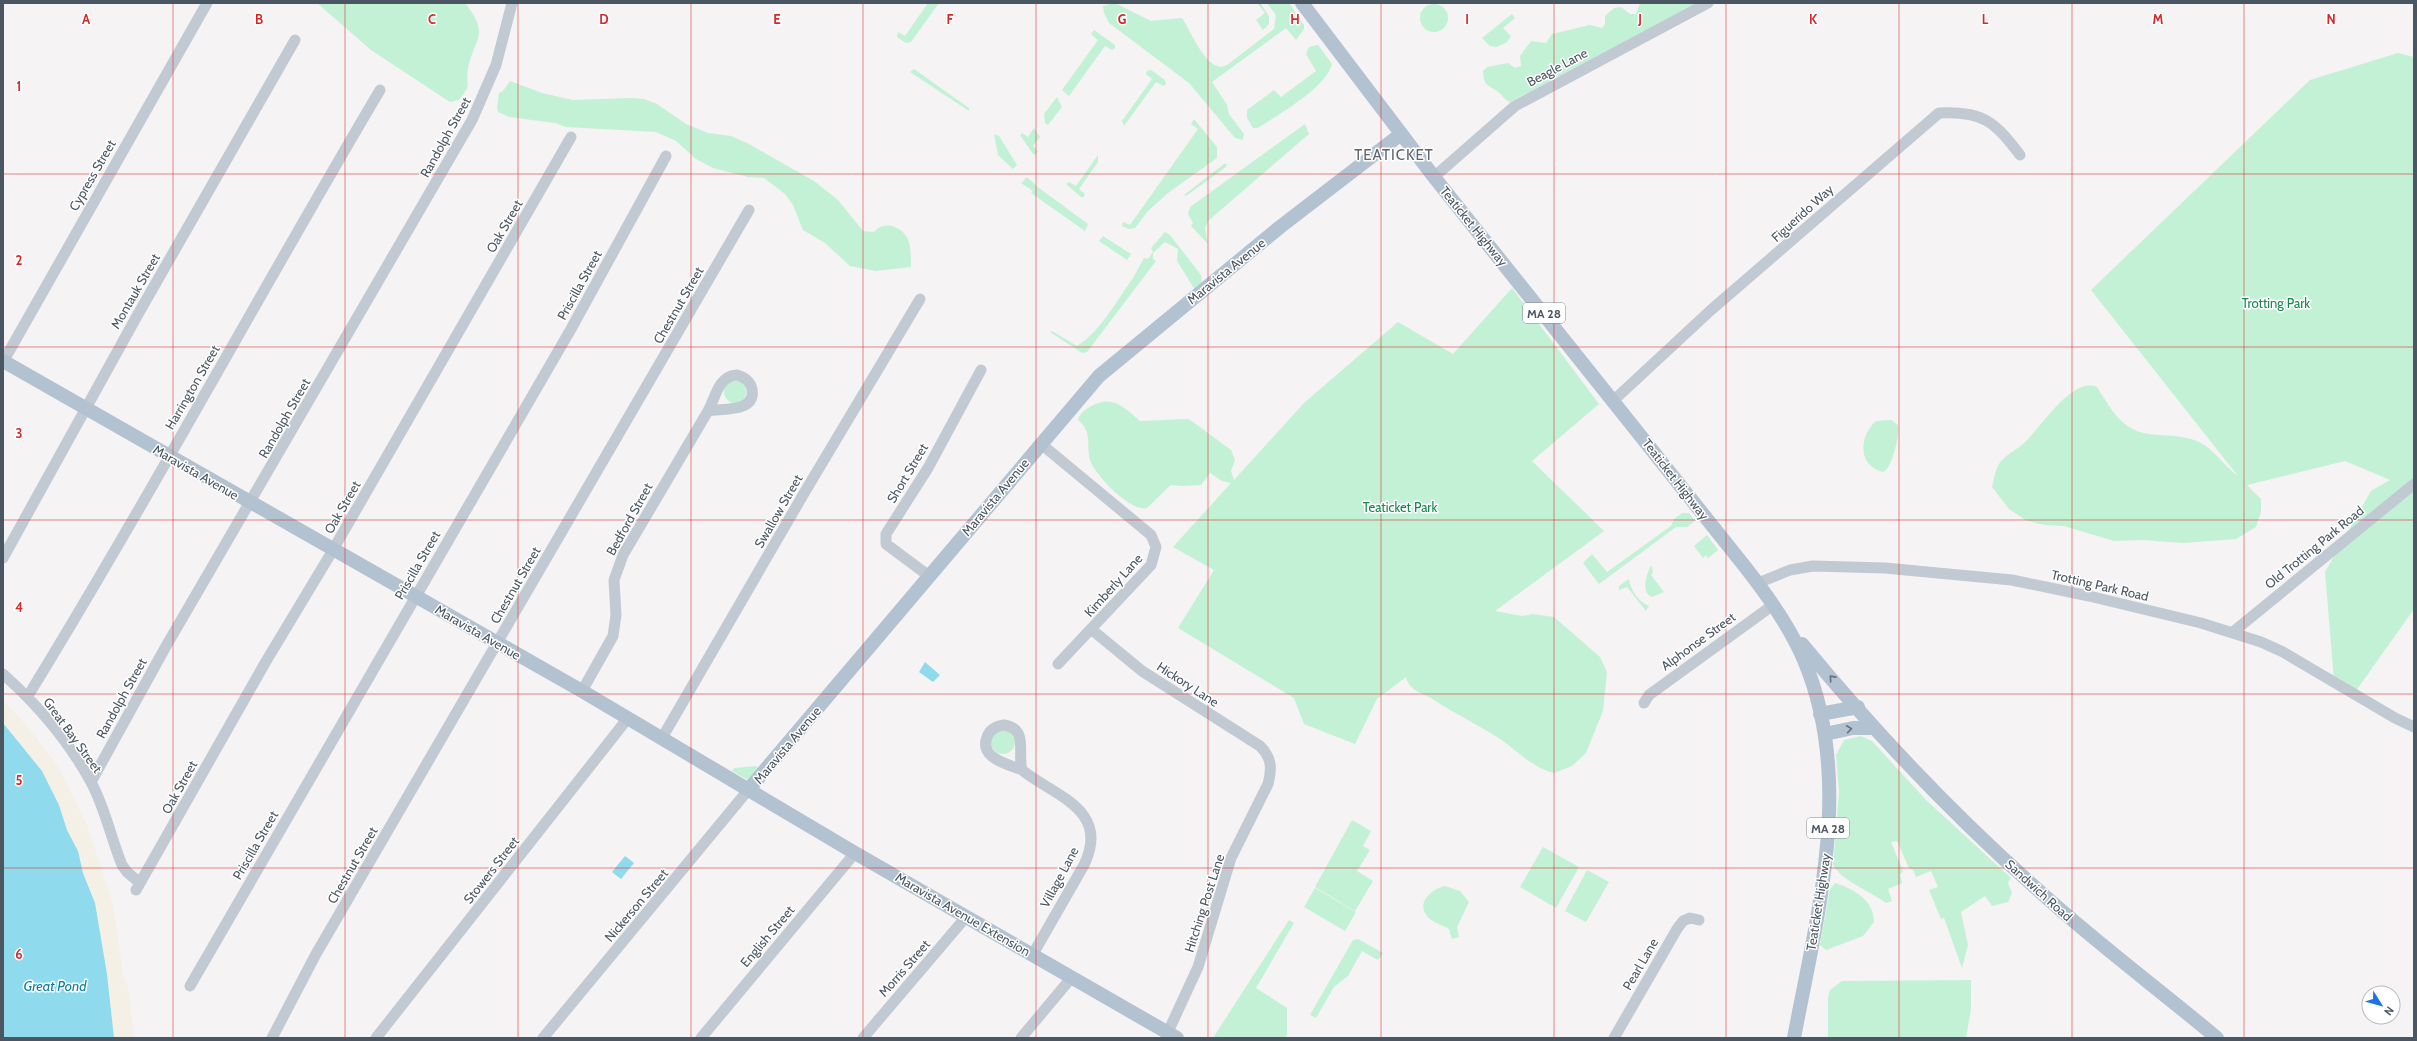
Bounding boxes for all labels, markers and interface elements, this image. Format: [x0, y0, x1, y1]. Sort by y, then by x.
text: A [82, 11, 91, 27]
text: B [255, 11, 263, 27]
text: C [428, 11, 436, 27]
text: D [599, 11, 609, 27]
text: E [773, 11, 781, 27]
text: F [947, 11, 954, 27]
text: G [1118, 11, 1127, 27]
text: H [1290, 11, 1300, 27]
text: I [1465, 11, 1469, 27]
text: J [1637, 11, 1642, 27]
text: K [1809, 11, 1818, 27]
text: L [1982, 11, 1989, 27]
text: M [2153, 11, 2164, 27]
text: N [2326, 11, 2336, 27]
street label: Beagle Lane [1524, 44, 1590, 90]
text: 1 [17, 78, 21, 94]
street label: Randolph Street [416, 94, 474, 180]
street label: Cypress Street [65, 136, 119, 213]
district label: TEATICKET [1354, 146, 1434, 164]
street label: Figuerido Way [1768, 181, 1837, 245]
street label: Teaticket Highway [1437, 183, 1511, 270]
street label: Oak Street [482, 196, 526, 255]
street label: Maravista Avenue [1184, 234, 1269, 307]
street label: Priscilla Street [553, 247, 605, 323]
street label: Montauk Street [107, 250, 163, 332]
text: 2 [16, 252, 23, 268]
street label: Chestnut Street [650, 263, 707, 346]
park label: Trotting Park [2242, 295, 2310, 311]
road number: MA 28 [1523, 303, 1565, 323]
street label: Harrington Street [161, 341, 223, 432]
street label: Randolph Street [255, 375, 314, 461]
text: 3 [15, 425, 23, 441]
street label: Teaticket Highway [1639, 435, 1713, 523]
street label: Short Street [883, 440, 931, 506]
street label: Maravista Avenue [150, 441, 242, 503]
street label: Maravista Avenue [958, 455, 1032, 539]
street label: Swallow Street [751, 471, 806, 550]
street label: Oak Street [320, 477, 364, 536]
street label: Bedford Street [603, 479, 656, 558]
park label: Teaticket Park [1363, 499, 1437, 515]
street label: Old Trotting Park Road [2261, 502, 2367, 592]
street label: Priscilla Street [391, 527, 443, 602]
street label: Chestnut Street [487, 543, 544, 626]
street label: Kimberly Lane [1081, 550, 1146, 620]
street label: Trotting Park Road [2050, 566, 2150, 604]
text: 4 [15, 599, 23, 615]
street label: Maravista Avenue [432, 601, 524, 663]
street label: Alphonse Street [1658, 608, 1739, 673]
street label: Randolph Street [92, 655, 150, 741]
street label: Hickory Lane [1154, 658, 1222, 710]
one-way arrow [1829, 676, 1836, 683]
street label: Great Bay Street [40, 694, 106, 776]
street label: Maravista Avenue [750, 703, 824, 787]
one-way arrow [1846, 725, 1852, 734]
street label: Oak Street [158, 757, 200, 816]
text: 5 [16, 772, 23, 788]
street label: Priscilla Street [229, 807, 281, 882]
road number: MA 28 [1807, 818, 1849, 838]
street label: Chestnut Street [324, 823, 381, 906]
street label: Stowers Street [460, 833, 523, 907]
street label: Village Lane [1036, 844, 1082, 910]
street label: Hitching Post Lane [1181, 852, 1228, 954]
street label: Teaticket Highway [1802, 852, 1834, 952]
street label: Sandwich Road [2002, 856, 2076, 924]
street label: Nickerson Street [601, 865, 671, 945]
street label: Maravista Avenue Extension [893, 869, 1033, 959]
street label: English Street [737, 902, 798, 970]
street label: Pearl Lane [1619, 935, 1661, 993]
street label: Morris Street [875, 936, 933, 1000]
text: 6 [15, 946, 23, 962]
water label: Great Pond [24, 977, 87, 995]
north arrow [2361, 985, 2401, 1025]
text: N [2381, 1004, 2397, 1018]

